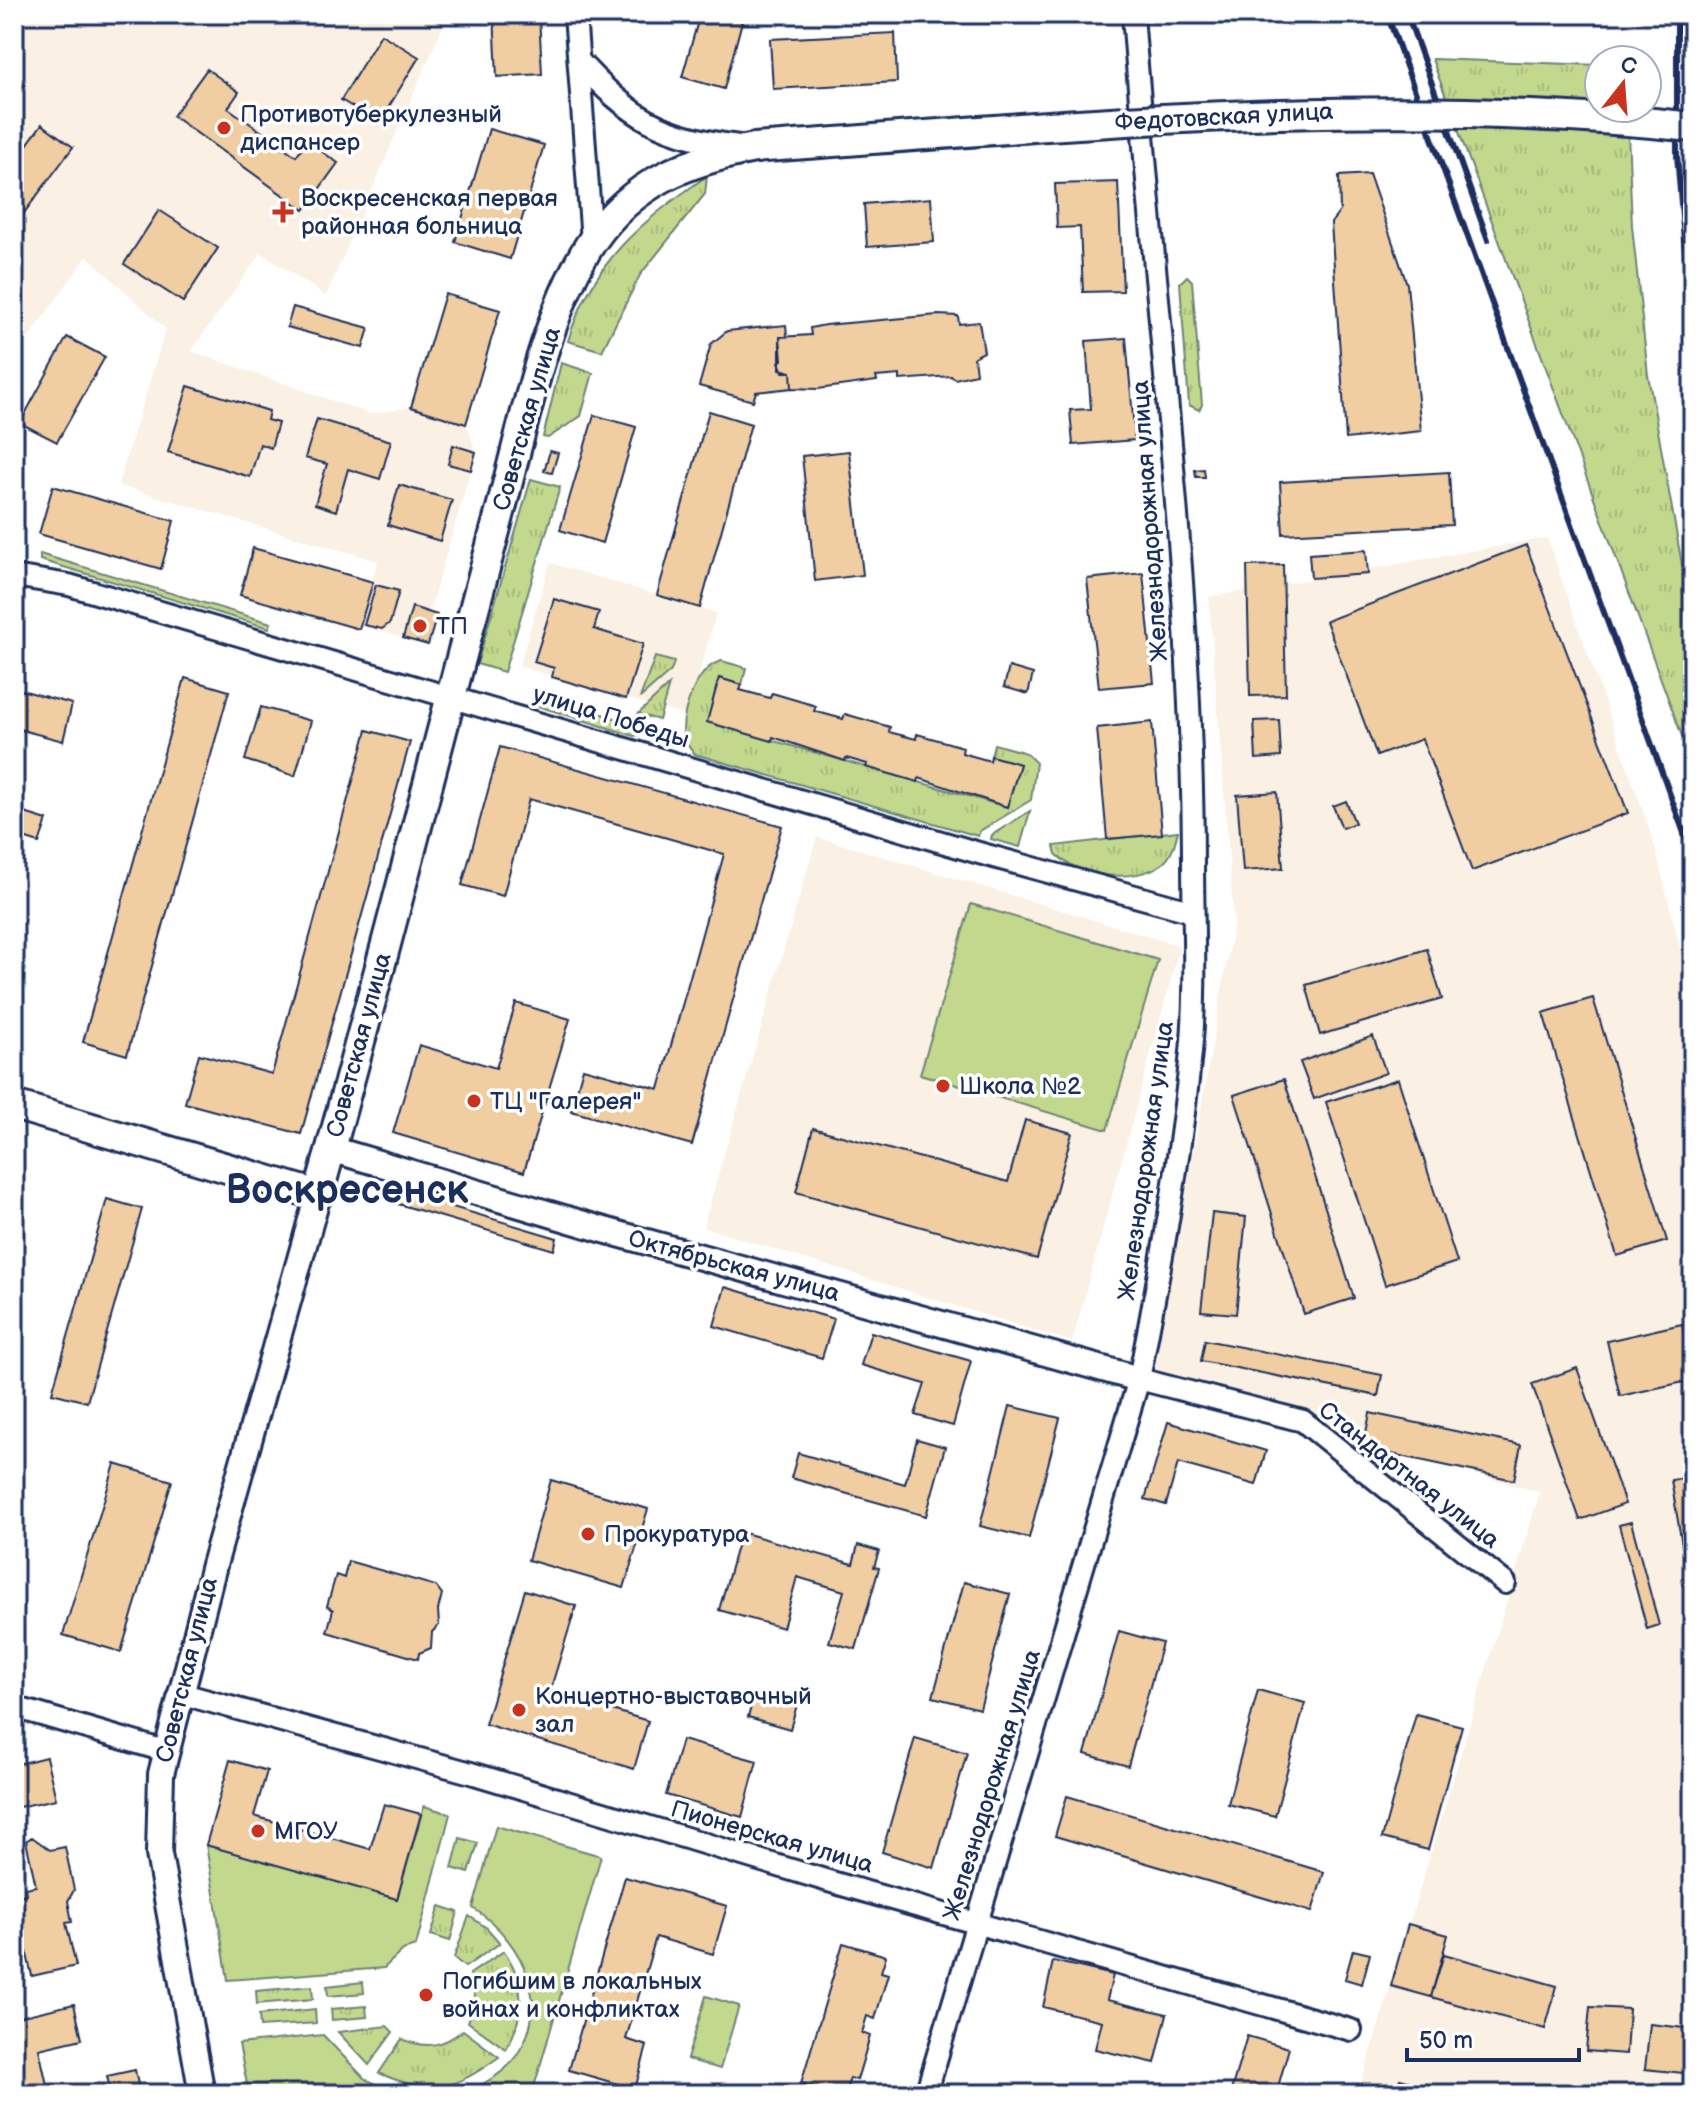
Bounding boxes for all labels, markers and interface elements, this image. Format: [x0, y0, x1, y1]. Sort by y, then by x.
north arrow [1583, 44, 1663, 124]
text: С [1617, 51, 1640, 81]
street label: Федотовская улица [1114, 97, 1334, 137]
place label: Противотуберкулезный диспансер [240, 100, 502, 157]
marker: Противотуберкулезный диспансер [215, 119, 233, 137]
place label: Воскресенская первая районная больница [301, 184, 558, 241]
marker: Воскресенская первая районная больница [272, 201, 294, 223]
street label: Советская улица [487, 324, 567, 514]
street label: Железнодорожная улица [1126, 379, 1174, 663]
place label: ТП [436, 612, 468, 641]
marker: ТП [411, 617, 429, 635]
street label: улица Победы [529, 679, 693, 755]
street label: Советская улица [320, 950, 398, 1140]
street label: Железнодорожная улица [1112, 1019, 1180, 1303]
place label: Школа №2 [959, 1072, 1081, 1101]
marker: Школа №2 [934, 1077, 952, 1095]
place label: ТЦ "Галерея" [490, 1087, 641, 1116]
marker: ТЦ "Галерея" [465, 1092, 483, 1110]
district label: Воскресенск [226, 1167, 469, 1215]
street label: Октябрьская улица [625, 1224, 843, 1308]
street label: Стандартная улица [1313, 1395, 1505, 1555]
place label: Прокуратура [604, 1520, 750, 1549]
marker: Прокуратура [579, 1525, 597, 1543]
street label: Советская улица [150, 1574, 224, 1766]
street label: Железнодорожная улица [937, 1646, 1047, 1924]
place label: Концертно-выставочный зал [535, 1682, 812, 1739]
marker: Концертно-выставочный зал [510, 1701, 528, 1719]
street label: Пионерская улица [668, 1794, 876, 1880]
place label: МГОУ [274, 1817, 338, 1846]
marker: МГОУ [249, 1822, 267, 1840]
place label: Погибшим в локальных войнах и конфликтах [442, 1967, 702, 2024]
marker: Погибшим в локальных войнах и конфликтах [417, 1986, 435, 2004]
scale bar [1407, 2012, 1579, 2062]
text: 50 m [1419, 2026, 1473, 2055]

